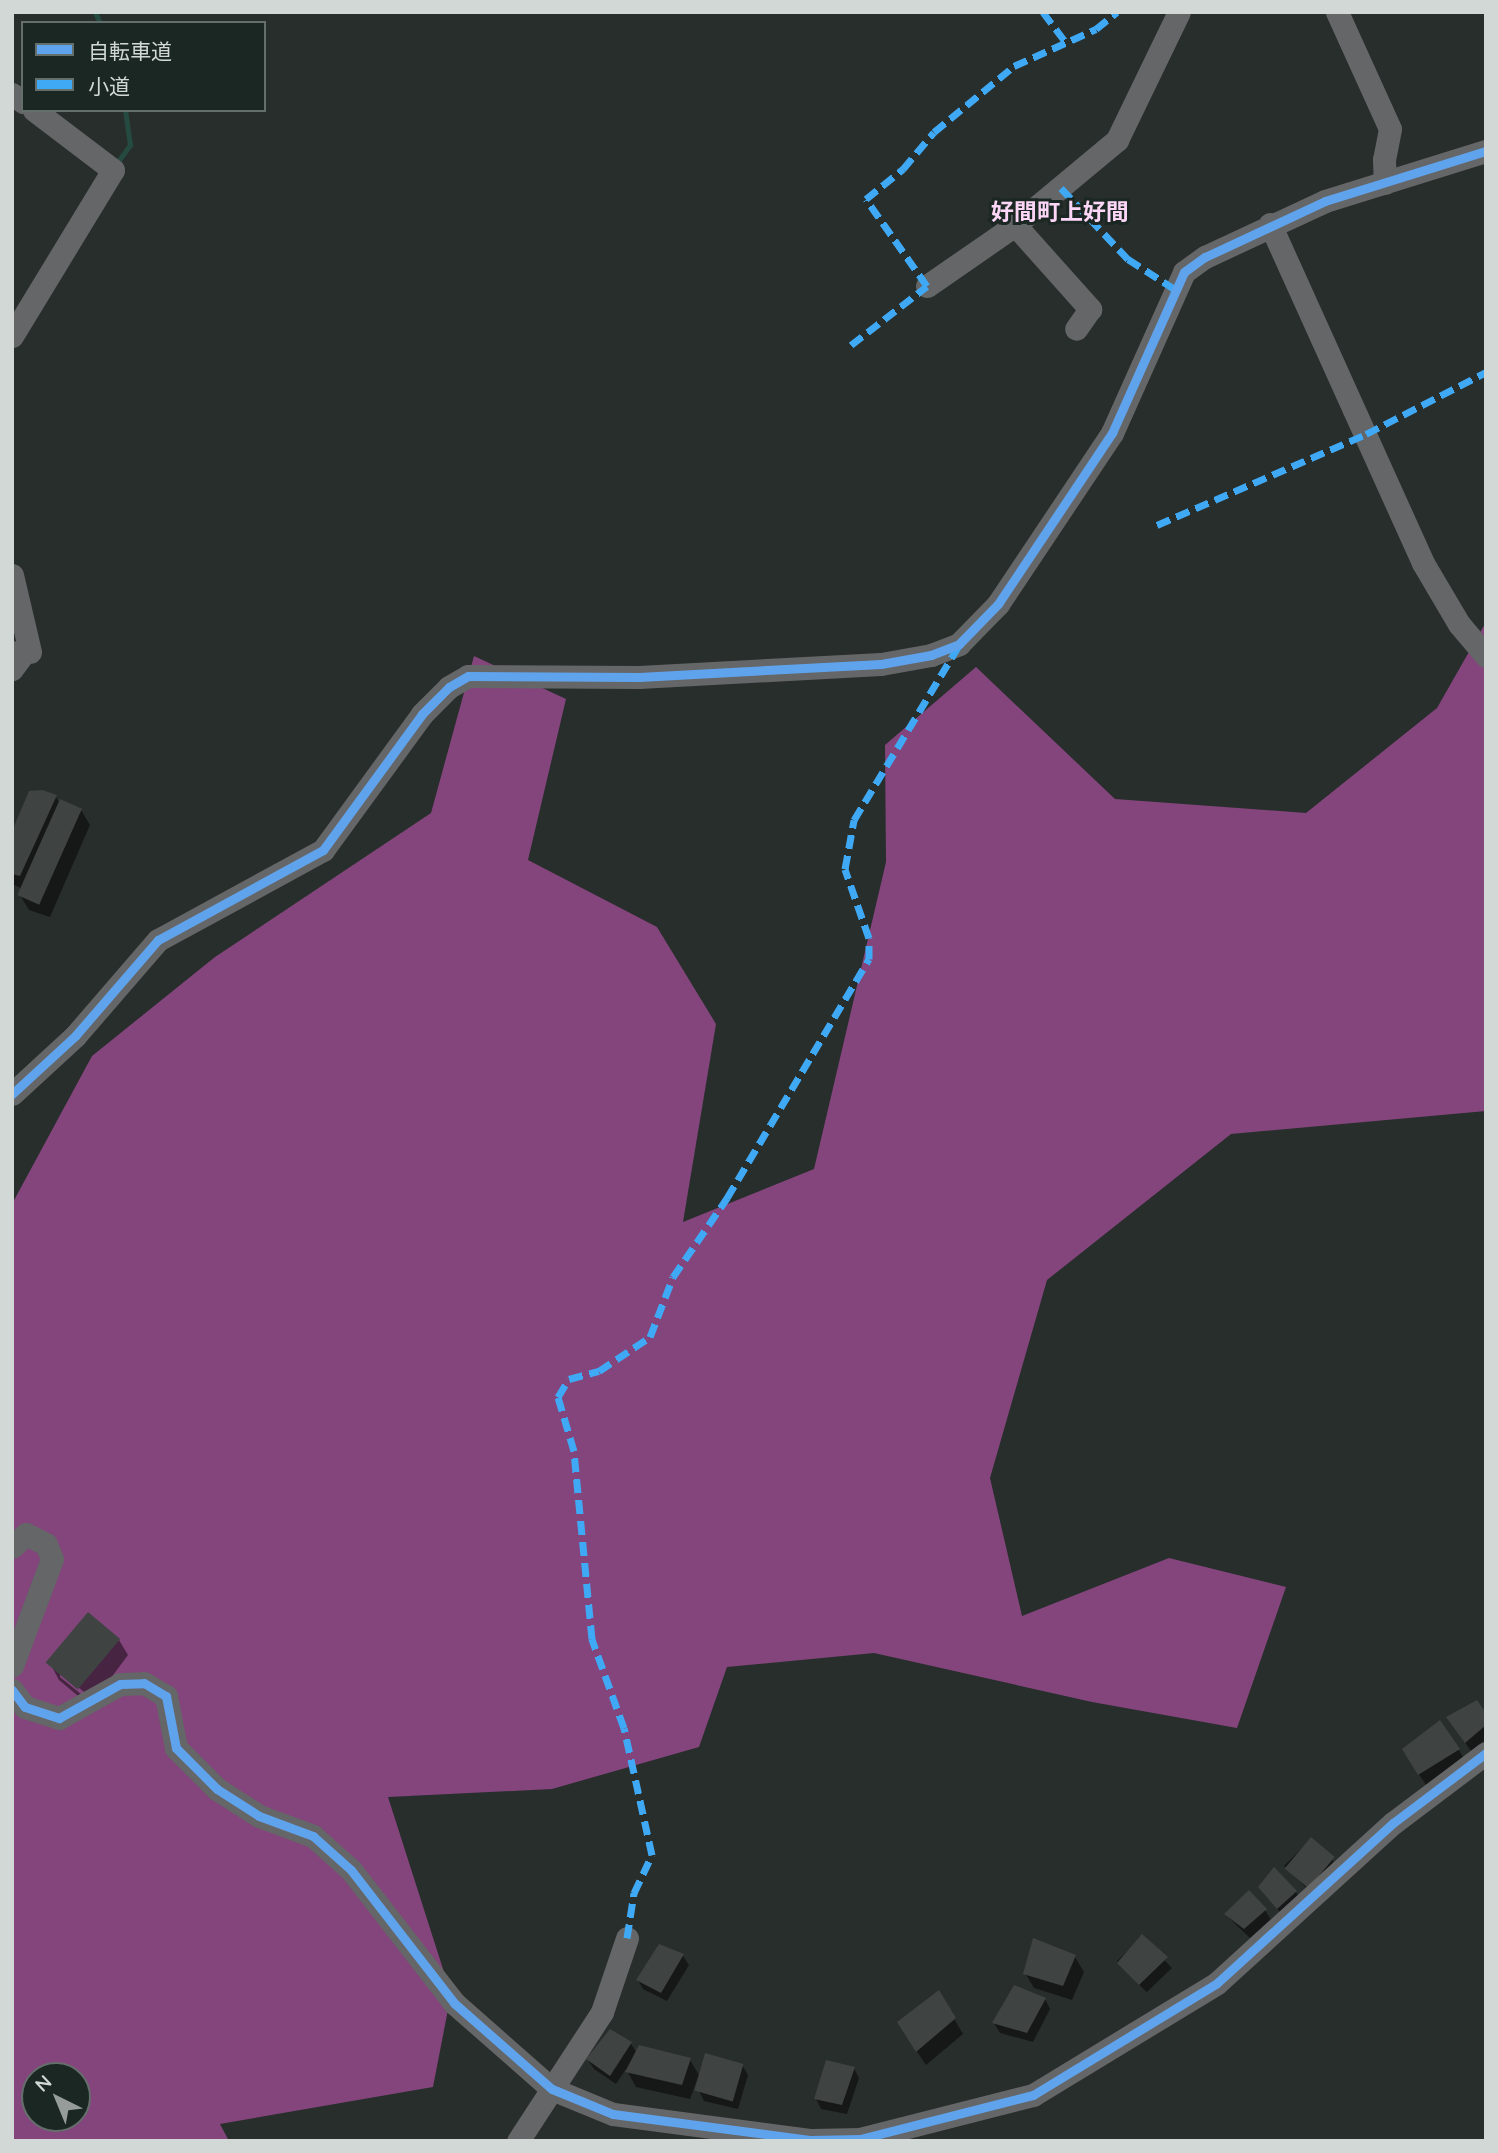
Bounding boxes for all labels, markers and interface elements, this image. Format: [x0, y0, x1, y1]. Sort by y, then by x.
legend [21, 21, 266, 112]
text: 自転車道 [88, 38, 172, 64]
text: 小道 [88, 73, 130, 99]
district label: 好間町上好間 [991, 198, 1129, 226]
north arrow [21, 2062, 91, 2132]
text: N [30, 2070, 56, 2097]

